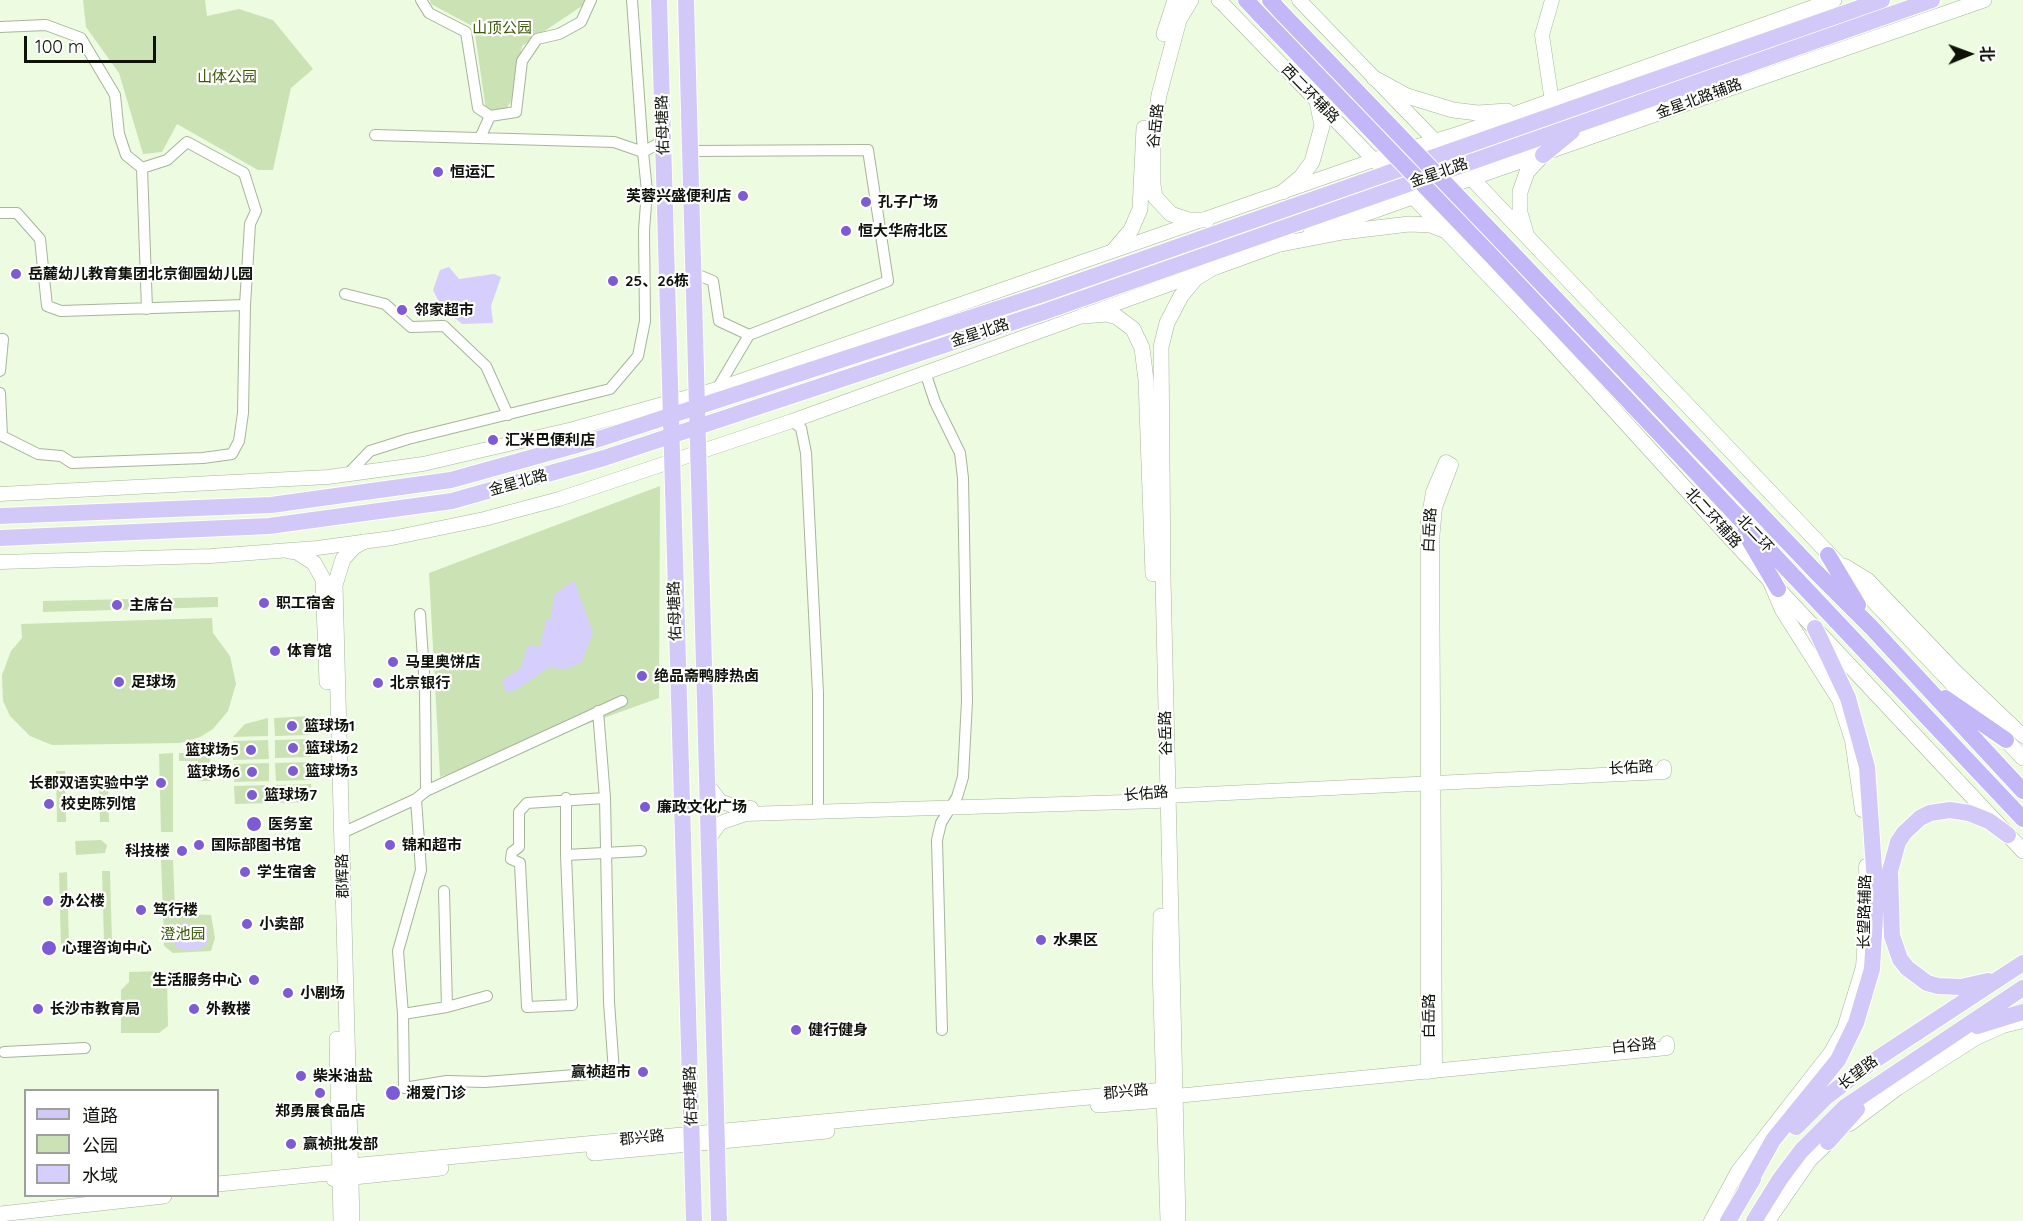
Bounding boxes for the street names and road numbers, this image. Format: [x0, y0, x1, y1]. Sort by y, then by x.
street label: 西二环辅路 [1277, 61, 1343, 127]
street label: 金星北路辅路 [1654, 75, 1744, 123]
street label: 佑母塘路 [653, 95, 673, 155]
street label: 谷岳路 [1145, 103, 1167, 149]
street label: 金星北路 [1408, 155, 1470, 191]
street label: 金星北路 [949, 315, 1011, 351]
street label: 金星北路 [487, 466, 549, 500]
street label: 北二环辅路 [1681, 484, 1745, 552]
street label: 白岳路 [1420, 507, 1440, 553]
street label: 北二环 [1733, 511, 1777, 557]
street label: 佑母塘路 [665, 581, 685, 641]
street label: 谷岳路 [1157, 710, 1175, 756]
street label: 长佑路 [1608, 758, 1654, 778]
street label: 长佑路 [1123, 783, 1169, 805]
street label: 郡辉路 [334, 853, 352, 899]
street label: 长望路辅路 [1855, 874, 1875, 950]
street label: 白岳路 [1420, 994, 1438, 1038]
street label: 白谷路 [1611, 1035, 1657, 1057]
street label: 长望路 [1835, 1052, 1881, 1094]
street label: 佑母塘路 [681, 1066, 701, 1126]
street label: 郡兴路 [1103, 1081, 1149, 1103]
street label: 郡兴路 [619, 1127, 665, 1149]

